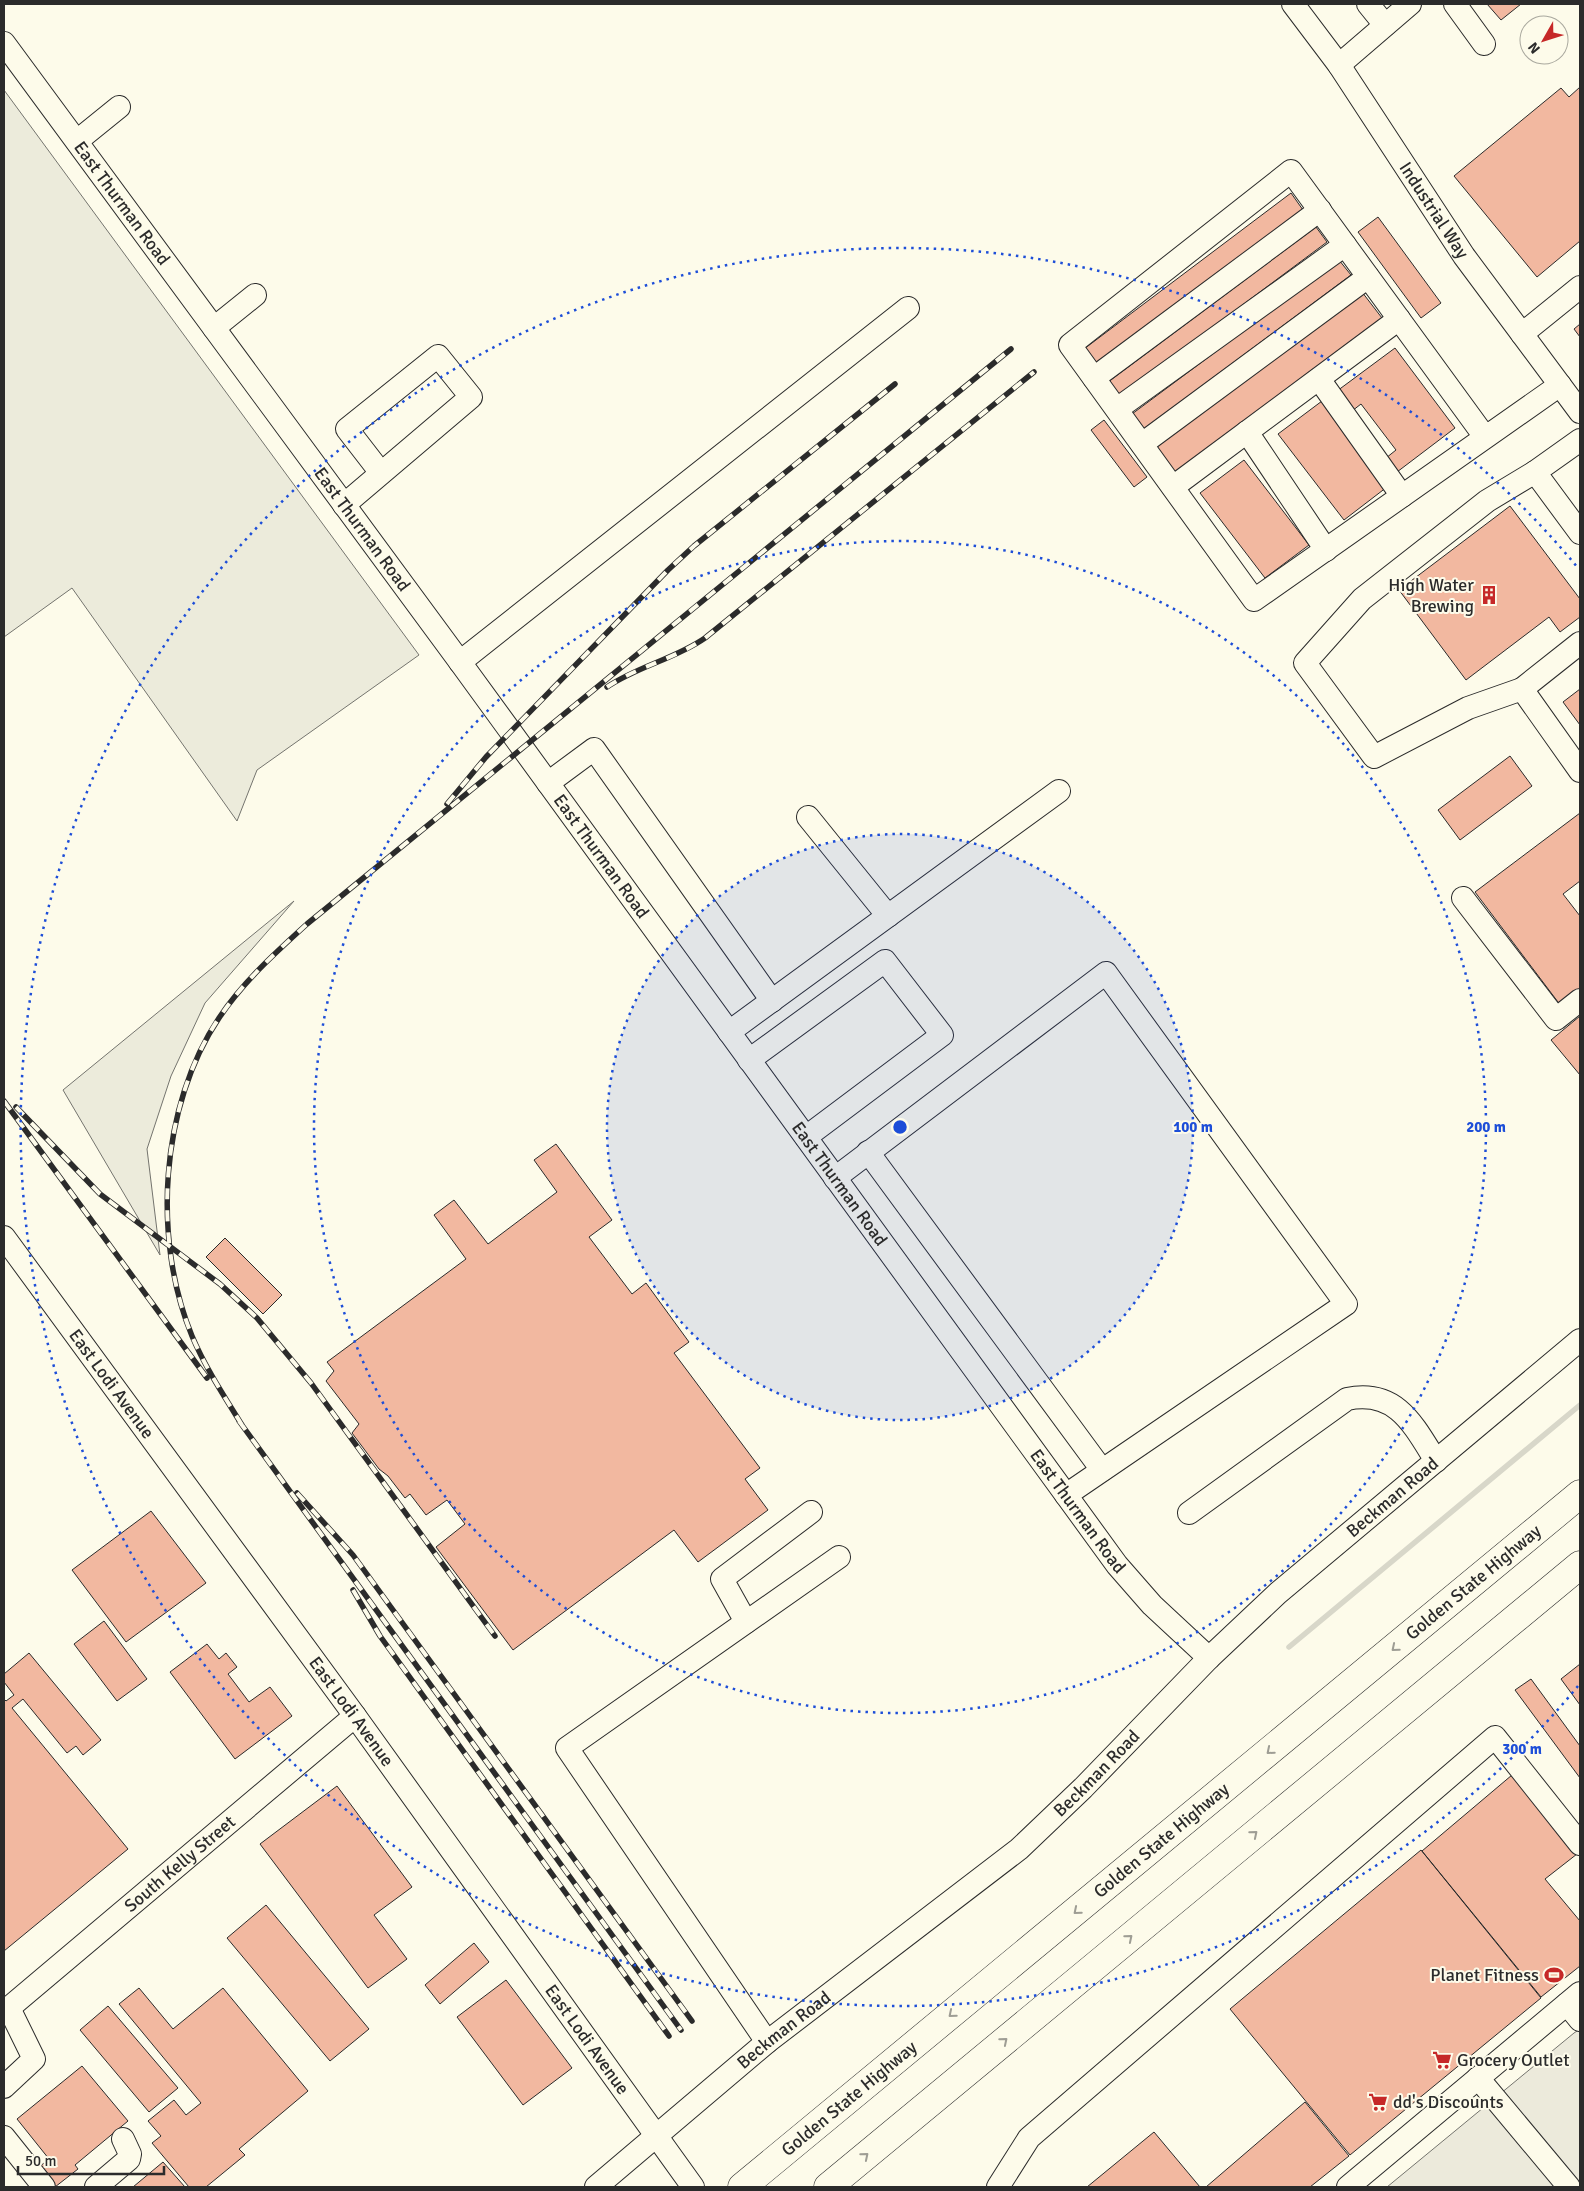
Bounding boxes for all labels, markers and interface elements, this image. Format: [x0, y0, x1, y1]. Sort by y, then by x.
north arrow [1519, 15, 1569, 65]
text: N [1525, 39, 1544, 57]
street label: East Thurman Road [69, 137, 175, 269]
street label: Industrial Way [1394, 158, 1474, 263]
street label: East Thurman Road [309, 463, 415, 596]
place label: High Water Brewing [1388, 574, 1474, 617]
building icon: High Water Brewing [1478, 584, 1500, 606]
street label: East Thurman Road [549, 790, 654, 923]
street label: East Thurman Road [787, 1117, 892, 1250]
centre of rings [891, 1118, 909, 1136]
text: 100 m [1173, 1118, 1213, 1136]
text: 200 m [1466, 1118, 1506, 1136]
street label: East Lodi Avenue [64, 1325, 159, 1443]
street label: East Thurman Road [1025, 1445, 1130, 1578]
street label: Beckman Road [1342, 1452, 1443, 1542]
street label: Golden State Highway [1401, 1519, 1546, 1645]
one-way arrow [1391, 1642, 1400, 1651]
street label: East Lodi Avenue [304, 1652, 399, 1771]
street label: Beckman Road [1049, 1725, 1144, 1821]
text: 300 m [1502, 1740, 1542, 1758]
one-way arrow [1266, 1746, 1275, 1755]
street label: Golden State Highway [1089, 1778, 1234, 1903]
street label: South Kelly Street [120, 1811, 240, 1917]
one-way arrow [1249, 1831, 1258, 1840]
one-way arrow [1074, 1905, 1083, 1913]
one-way arrow [1123, 1935, 1132, 1943]
place label: Planet Fitness [1430, 1964, 1539, 1986]
sports icon: Planet Fitness [1543, 1964, 1565, 1986]
street label: East Lodi Avenue [540, 1980, 634, 2099]
street label: Beckman Road [733, 1986, 835, 2074]
one-way arrow [948, 2009, 957, 2018]
street label: Golden State Highway [777, 2036, 922, 2161]
one-way arrow [998, 2039, 1007, 2047]
supermarket icon: Grocery Outlet [1431, 2049, 1453, 2071]
place label: Grocery Outlet [1457, 2049, 1569, 2071]
supermarket icon: dd's Discounts [1367, 2091, 1389, 2113]
place label: dd's Discounts [1393, 2091, 1504, 2113]
scale bar [18, 2144, 164, 2176]
text: 50 m [25, 2152, 56, 2170]
one-way arrow [859, 2154, 868, 2162]

